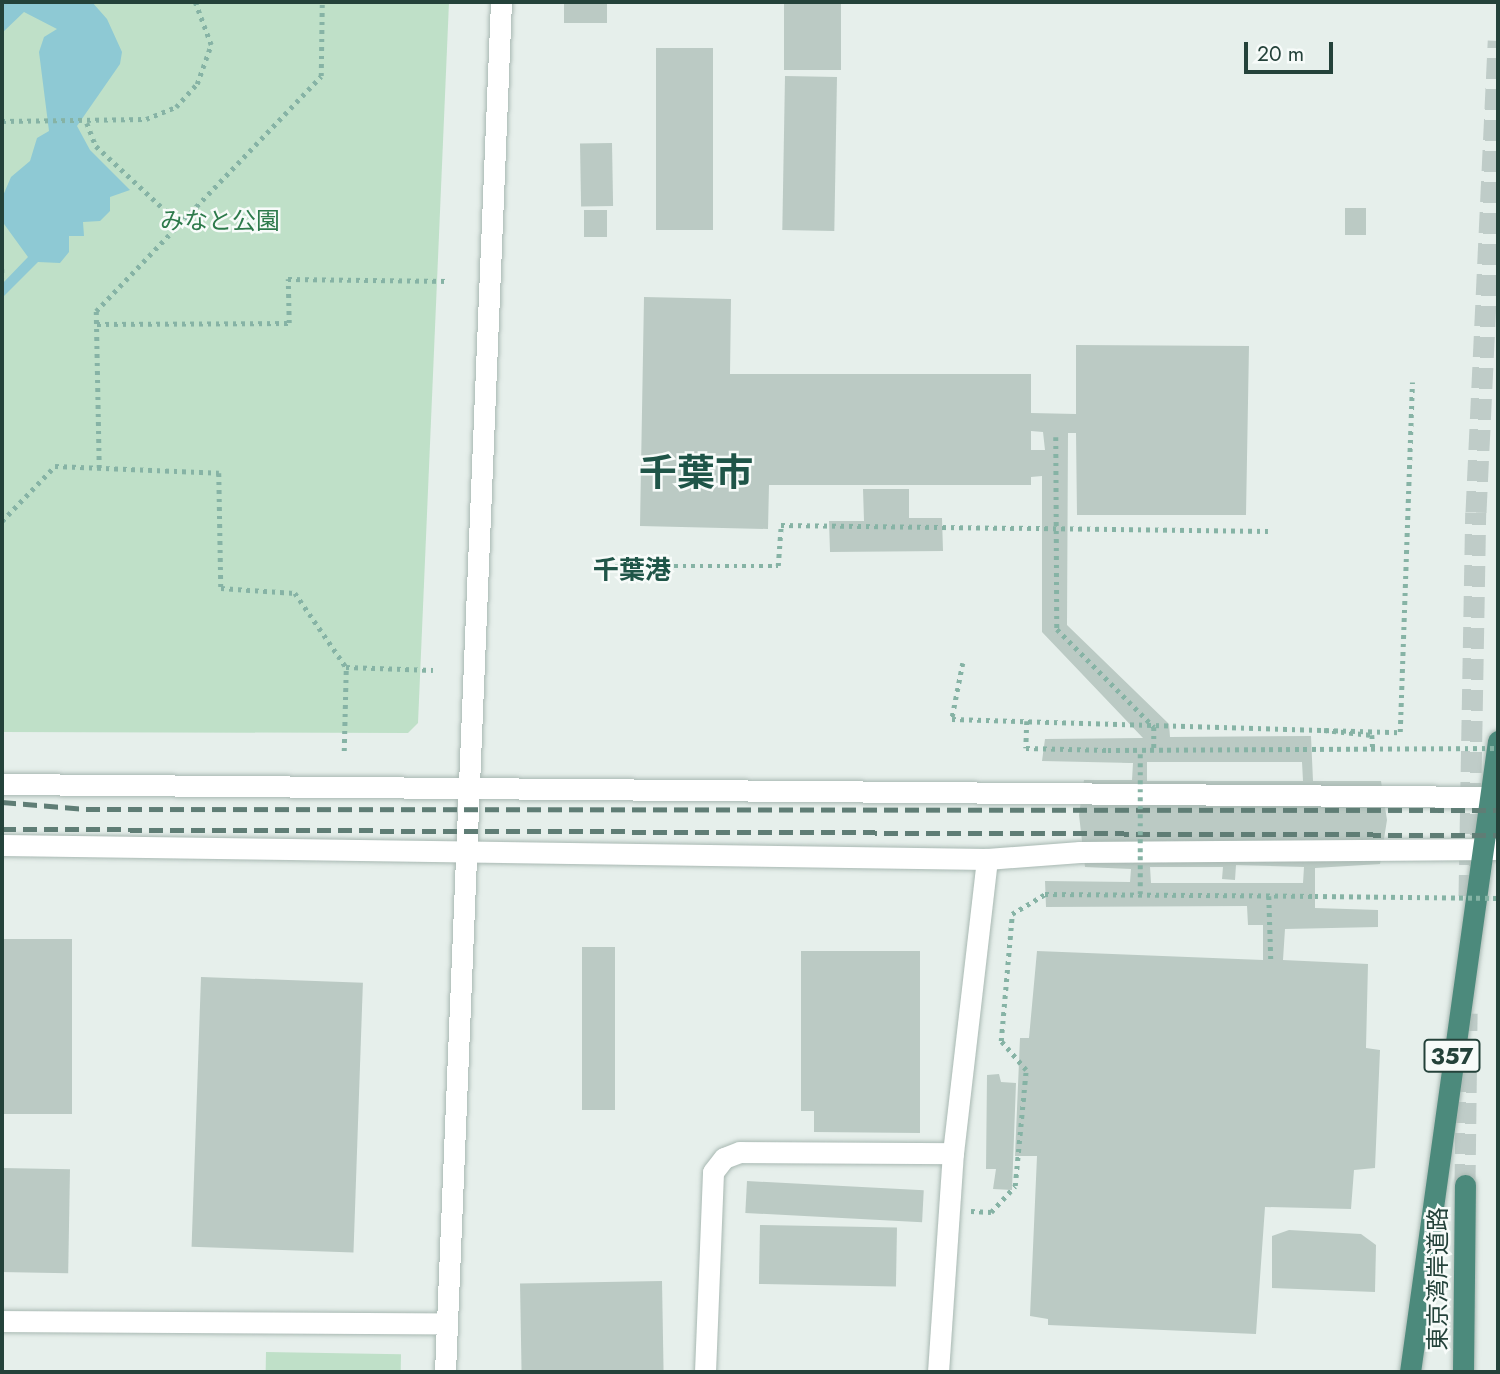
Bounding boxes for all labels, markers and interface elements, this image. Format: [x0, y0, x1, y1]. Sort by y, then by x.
scale bar [1248, 28, 1337, 72]
text: 20 m [1257, 39, 1304, 69]
park label: みなと公園 [160, 207, 280, 235]
district label: 千葉市 [639, 450, 753, 496]
district label: 千葉港 [593, 555, 671, 587]
road number: 357 [1422, 1036, 1482, 1076]
street label: 東京湾岸道路 [1424, 1207, 1452, 1351]

